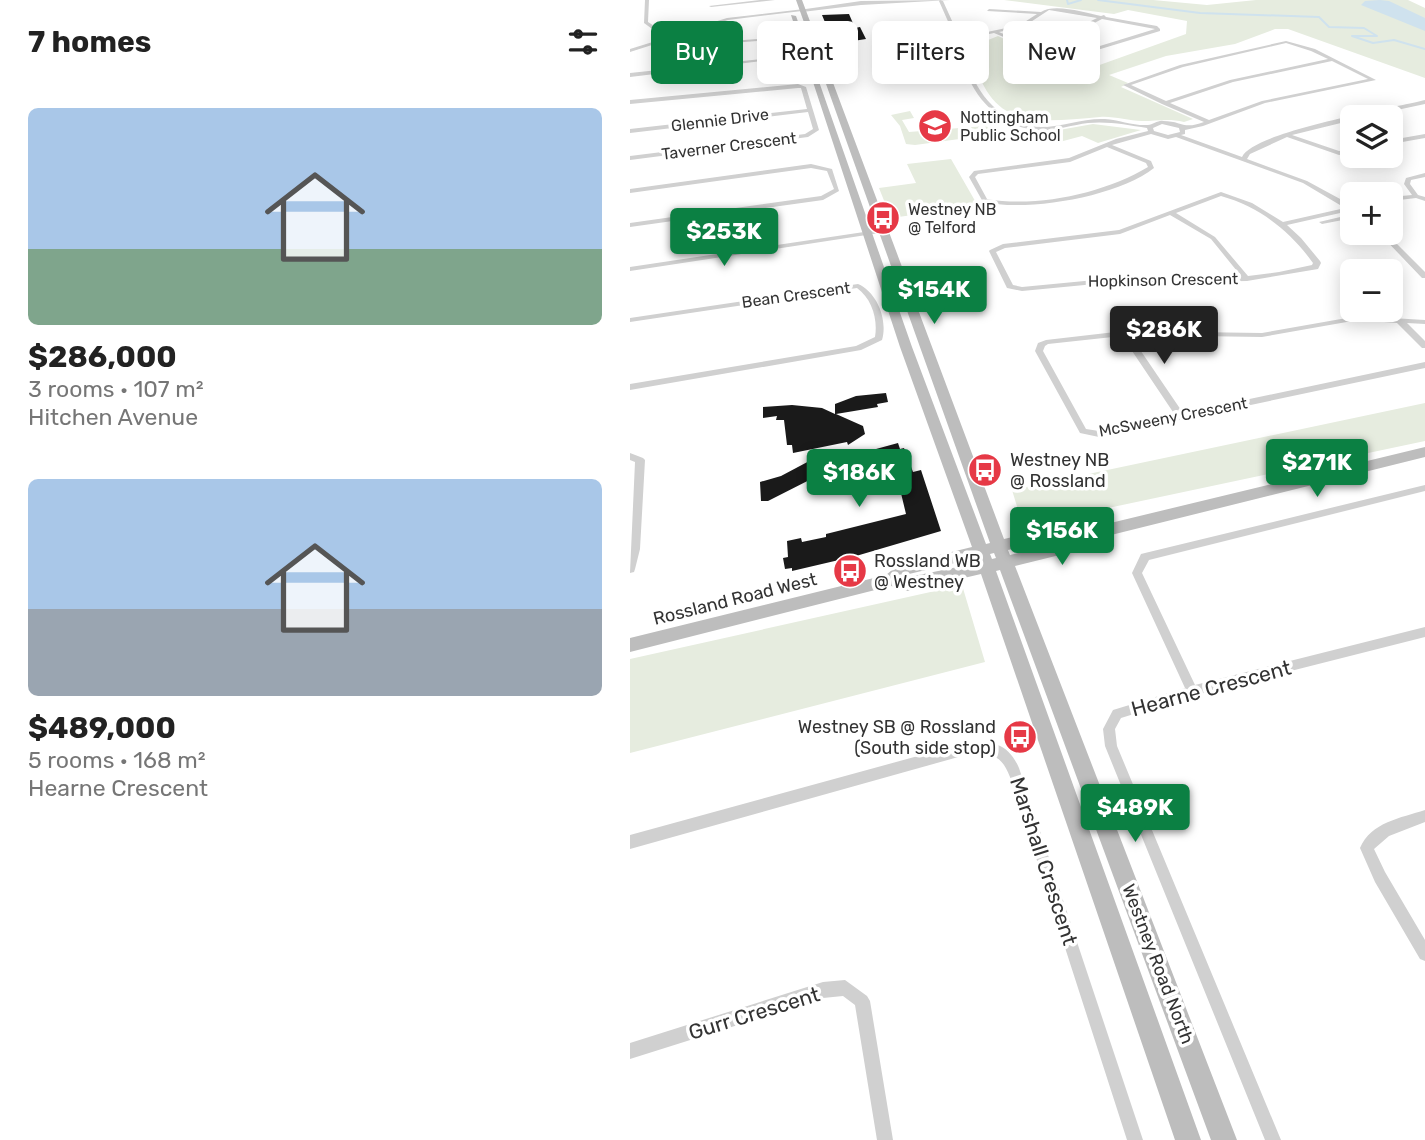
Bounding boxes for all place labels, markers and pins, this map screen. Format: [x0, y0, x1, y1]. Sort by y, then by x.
school or university icon: Nottingham Public School [916, 107, 954, 145]
place label: Nottingham Public School [960, 108, 1061, 145]
bus stop icon: Westney NB @ Telford [864, 199, 902, 237]
place label: Westney NB @ Telford [908, 200, 996, 237]
pin: $253K [675, 208, 773, 268]
pin: $154K [885, 266, 983, 326]
pin: $286K [1115, 306, 1213, 366]
pin: $271K [1268, 440, 1366, 499]
pin: $186K [810, 449, 908, 509]
place label: Westney NB @ Rossland [1010, 449, 1109, 492]
bus stop icon: Westney NB @ Rossland [966, 451, 1004, 489]
pin: $156K [1013, 508, 1111, 567]
place label: Rossland WB @ Westney [874, 550, 981, 593]
bus stop icon: Rossland WB @ Westney [831, 552, 869, 590]
place label: Westney SB @ Rossland (South side stop) [798, 716, 996, 759]
bus stop icon: Westney SB @ Rossland (South side stop) [1001, 718, 1039, 756]
pin: $489K [1086, 784, 1184, 844]

